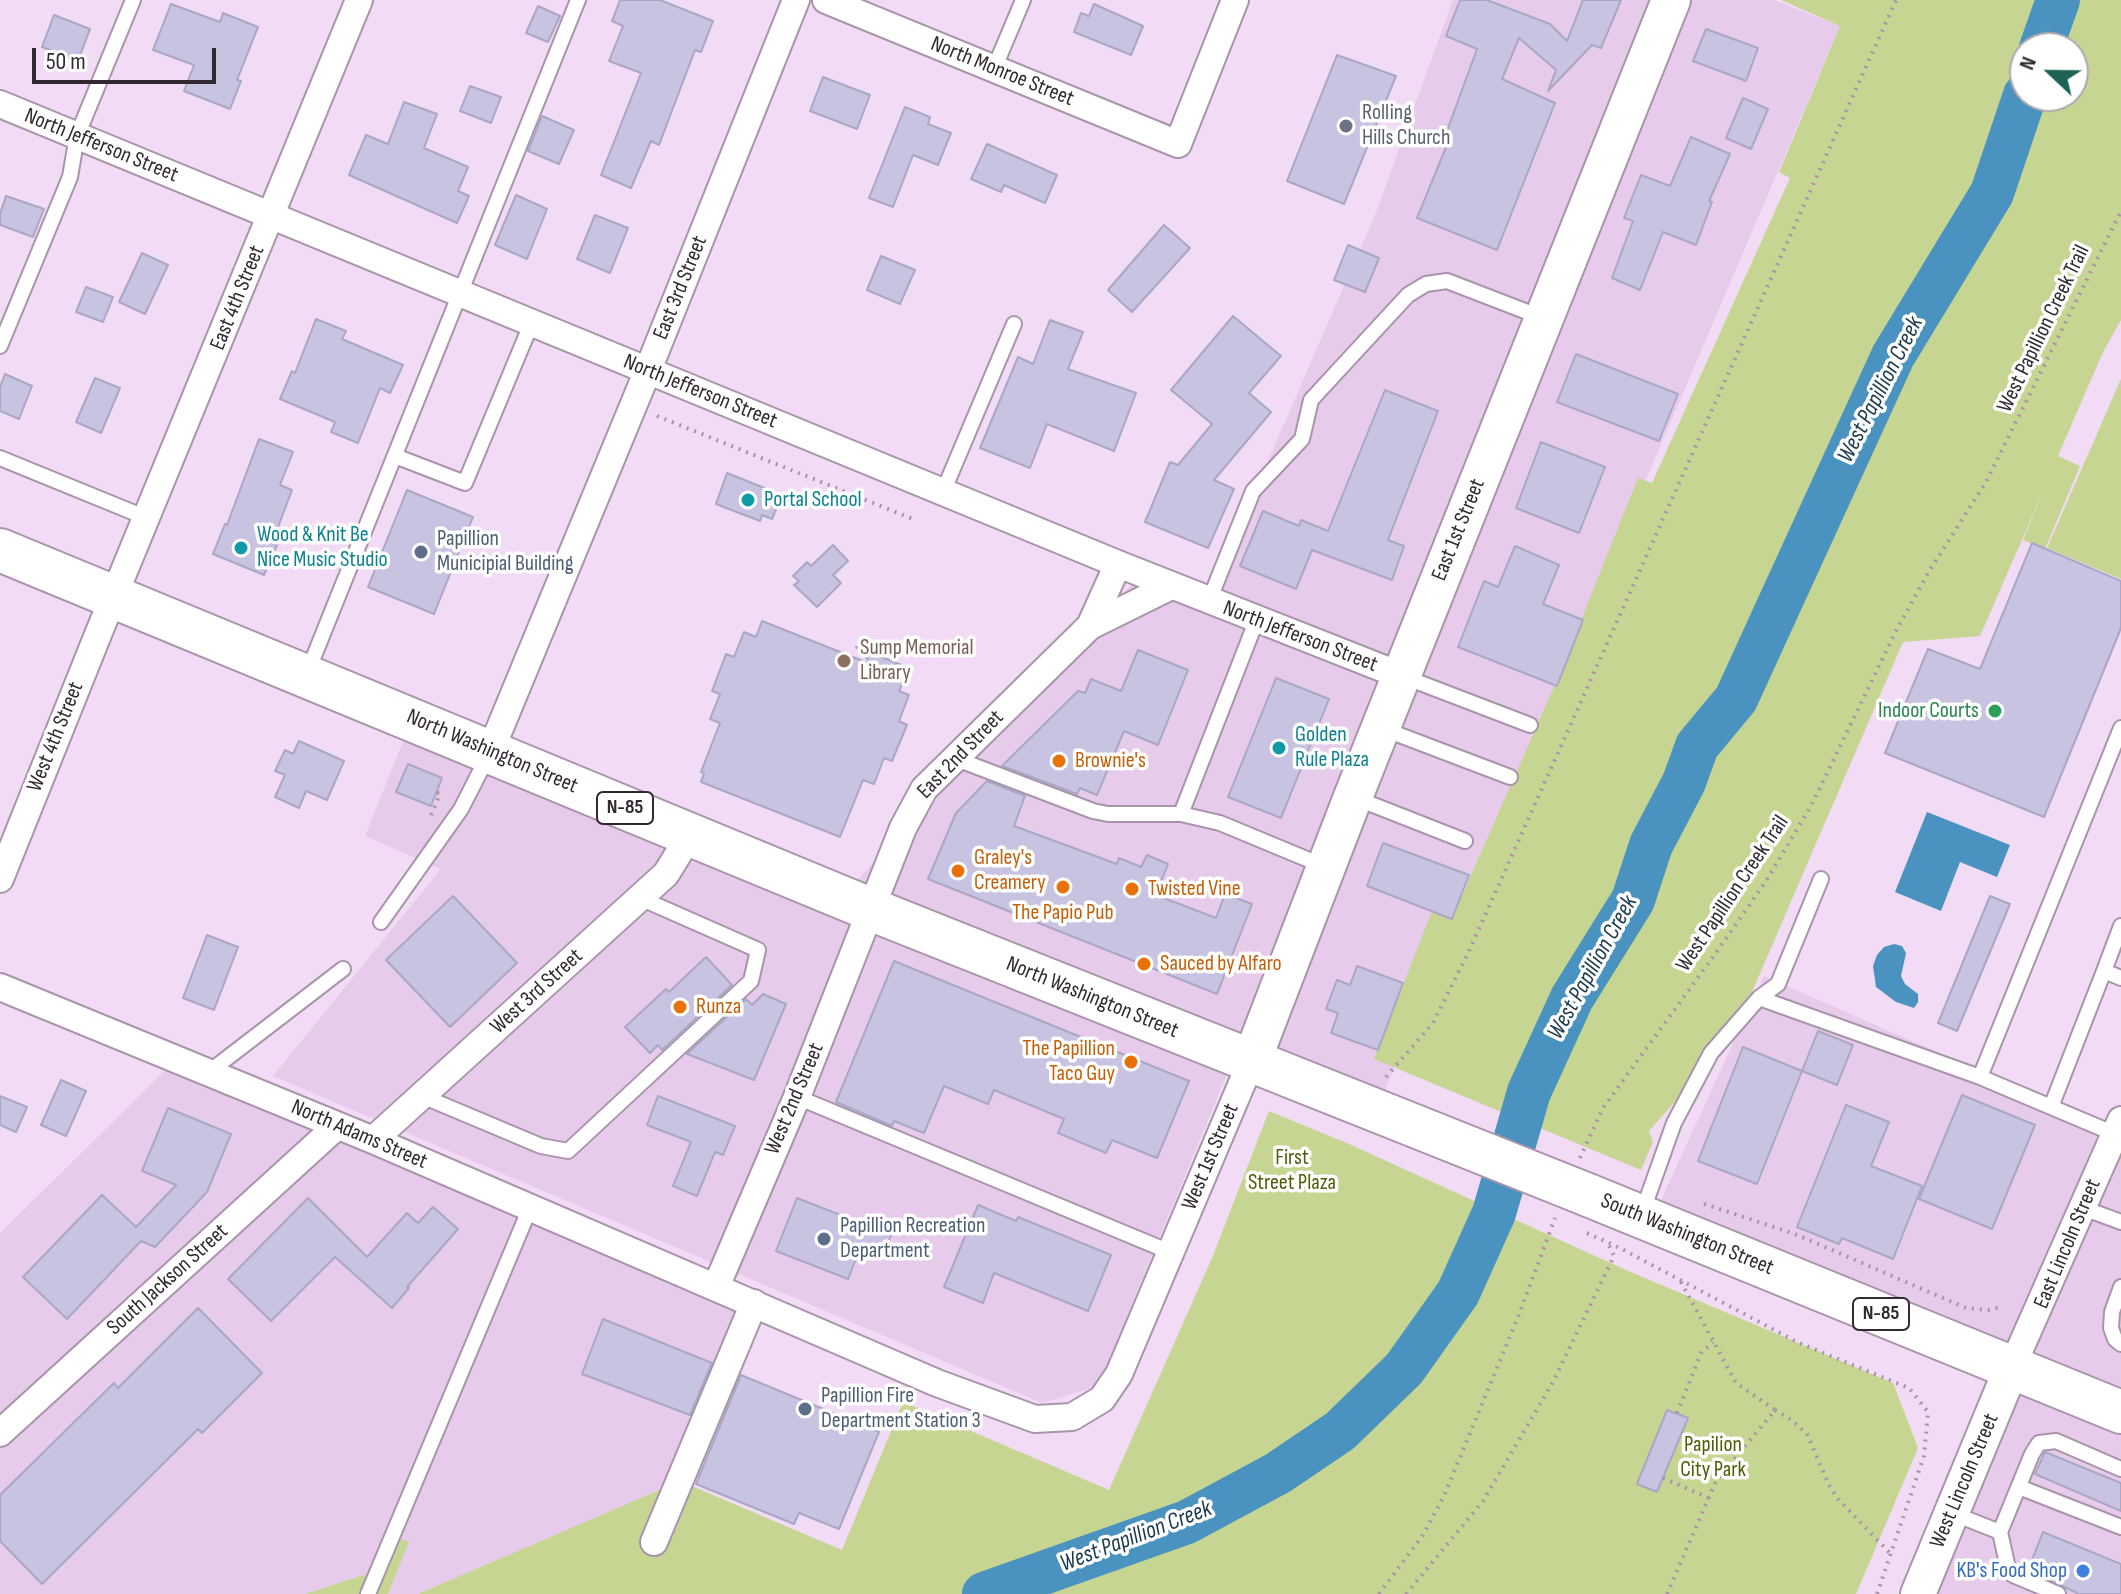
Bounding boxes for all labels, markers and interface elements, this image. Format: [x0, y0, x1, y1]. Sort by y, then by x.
street label: North Monroe Street [927, 31, 1077, 113]
scale bar [36, 32, 220, 82]
north arrow [2009, 32, 2089, 112]
text: 50 m [46, 47, 86, 76]
text: N [2013, 53, 2043, 74]
place label: Rolling Hills Church [1362, 100, 1450, 152]
street label: North Jefferson Street [20, 103, 182, 189]
marker: Rolling Hills Church [1337, 117, 1355, 135]
street label: East 3rd Street [648, 232, 714, 344]
street label: West Papillion Creek Trail [1992, 241, 2096, 417]
street label: East 4th Street [205, 242, 271, 354]
water label: West Papillion Creek [1832, 312, 1930, 468]
street label: North Jefferson Street [619, 349, 781, 435]
street label: East 1st Street [1427, 475, 1491, 585]
place label: Portal School [764, 487, 862, 513]
marker: Portal School [739, 491, 757, 509]
place label: Wood & Knit Be Nice Music Studio [257, 522, 388, 574]
place label: Papillion Municipial Building [437, 526, 574, 578]
marker: Wood & Knit Be Nice Music Studio [232, 539, 250, 557]
marker: Papillion Municipial Building [412, 543, 430, 561]
street label: North Jefferson Street [1219, 595, 1381, 679]
place label: Sump Memorial Library [860, 635, 973, 686]
marker: Sump Memorial Library [835, 652, 853, 670]
street label: West 4th Street [22, 678, 90, 796]
place label: Indoor Courts [1878, 698, 1979, 724]
marker: Indoor Courts [1986, 702, 2004, 720]
street label: North Washington Street [402, 704, 582, 800]
street label: East 2nd Street [912, 705, 1010, 805]
place label: Golden Rule Plaza [1295, 722, 1369, 774]
marker: Golden Rule Plaza [1270, 739, 1288, 757]
place label: Brownie's [1075, 748, 1146, 774]
marker: Brownie's [1050, 752, 1068, 770]
road number: N-85 [597, 792, 653, 824]
street label: West Papillion Creek Trail [1671, 811, 1795, 977]
place label: Graley's Creamery [974, 845, 1046, 896]
marker: Graley's Creamery [949, 862, 967, 880]
place label: Twisted Vine [1148, 876, 1241, 902]
marker: The Papio Pub [1054, 878, 1072, 896]
marker: Twisted Vine [1123, 880, 1141, 898]
water label: West Papillion Creek [1542, 891, 1644, 1045]
place label: The Papio Pub [1012, 900, 1114, 926]
street label: West 3rd Street [485, 944, 589, 1040]
street label: North Washington Street [1002, 951, 1182, 1045]
place label: Sauced by Alfaro [1160, 951, 1282, 977]
marker: Sauced by Alfaro [1135, 955, 1153, 973]
place label: Runza [696, 994, 741, 1020]
marker: Runza [671, 998, 689, 1016]
place label: The Papillion Taco Guy [1023, 1036, 1115, 1088]
street label: West 2nd Street [760, 1039, 830, 1159]
marker: The Papillion Taco Guy [1122, 1053, 1140, 1071]
street label: North Adams Street [287, 1094, 431, 1176]
street label: West 1st Street [1177, 1100, 1245, 1214]
park label: First Street Plaza [1248, 1145, 1336, 1196]
street label: East Lincoln Street [2029, 1175, 2107, 1313]
street label: South Washington Street [1597, 1188, 1777, 1282]
place label: Papillion Recreation Department [840, 1213, 985, 1264]
street label: South Jackson Street [102, 1219, 234, 1341]
marker: Papillion Recreation Department [815, 1230, 833, 1248]
road number: N-85 [1853, 1298, 1909, 1330]
place label: Papillion Fire Department Station 3 [821, 1383, 981, 1434]
marker: Papillion Fire Department Station 3 [796, 1400, 814, 1418]
street label: West Lincoln Street [1925, 1410, 2005, 1552]
park label: Papilion City Park [1680, 1432, 1746, 1484]
water label: West Papillion Creek [1056, 1495, 1216, 1579]
place label: KB's Food Shop [1956, 1558, 2067, 1584]
marker: KB's Food Shop [2074, 1562, 2092, 1580]

